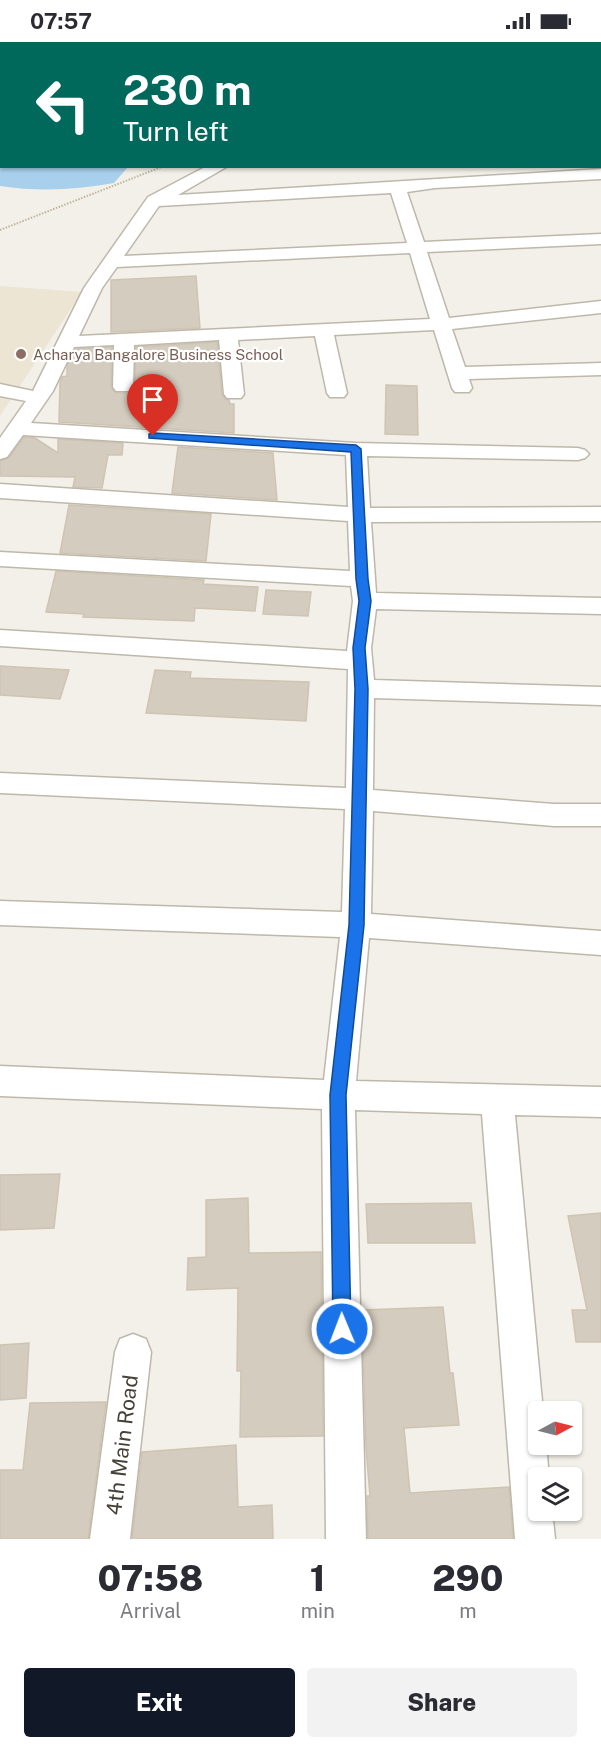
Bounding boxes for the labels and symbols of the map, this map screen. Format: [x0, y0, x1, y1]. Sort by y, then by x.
place label: Acharya Bangalore Business School [33, 346, 283, 363]
marker: Acharya Bangalore Business School [14, 347, 28, 361]
pin [127, 374, 178, 436]
position arrow [310, 1297, 374, 1361]
street label: 4th Main Road [101, 1373, 143, 1517]
north arrow [528, 1401, 582, 1455]

